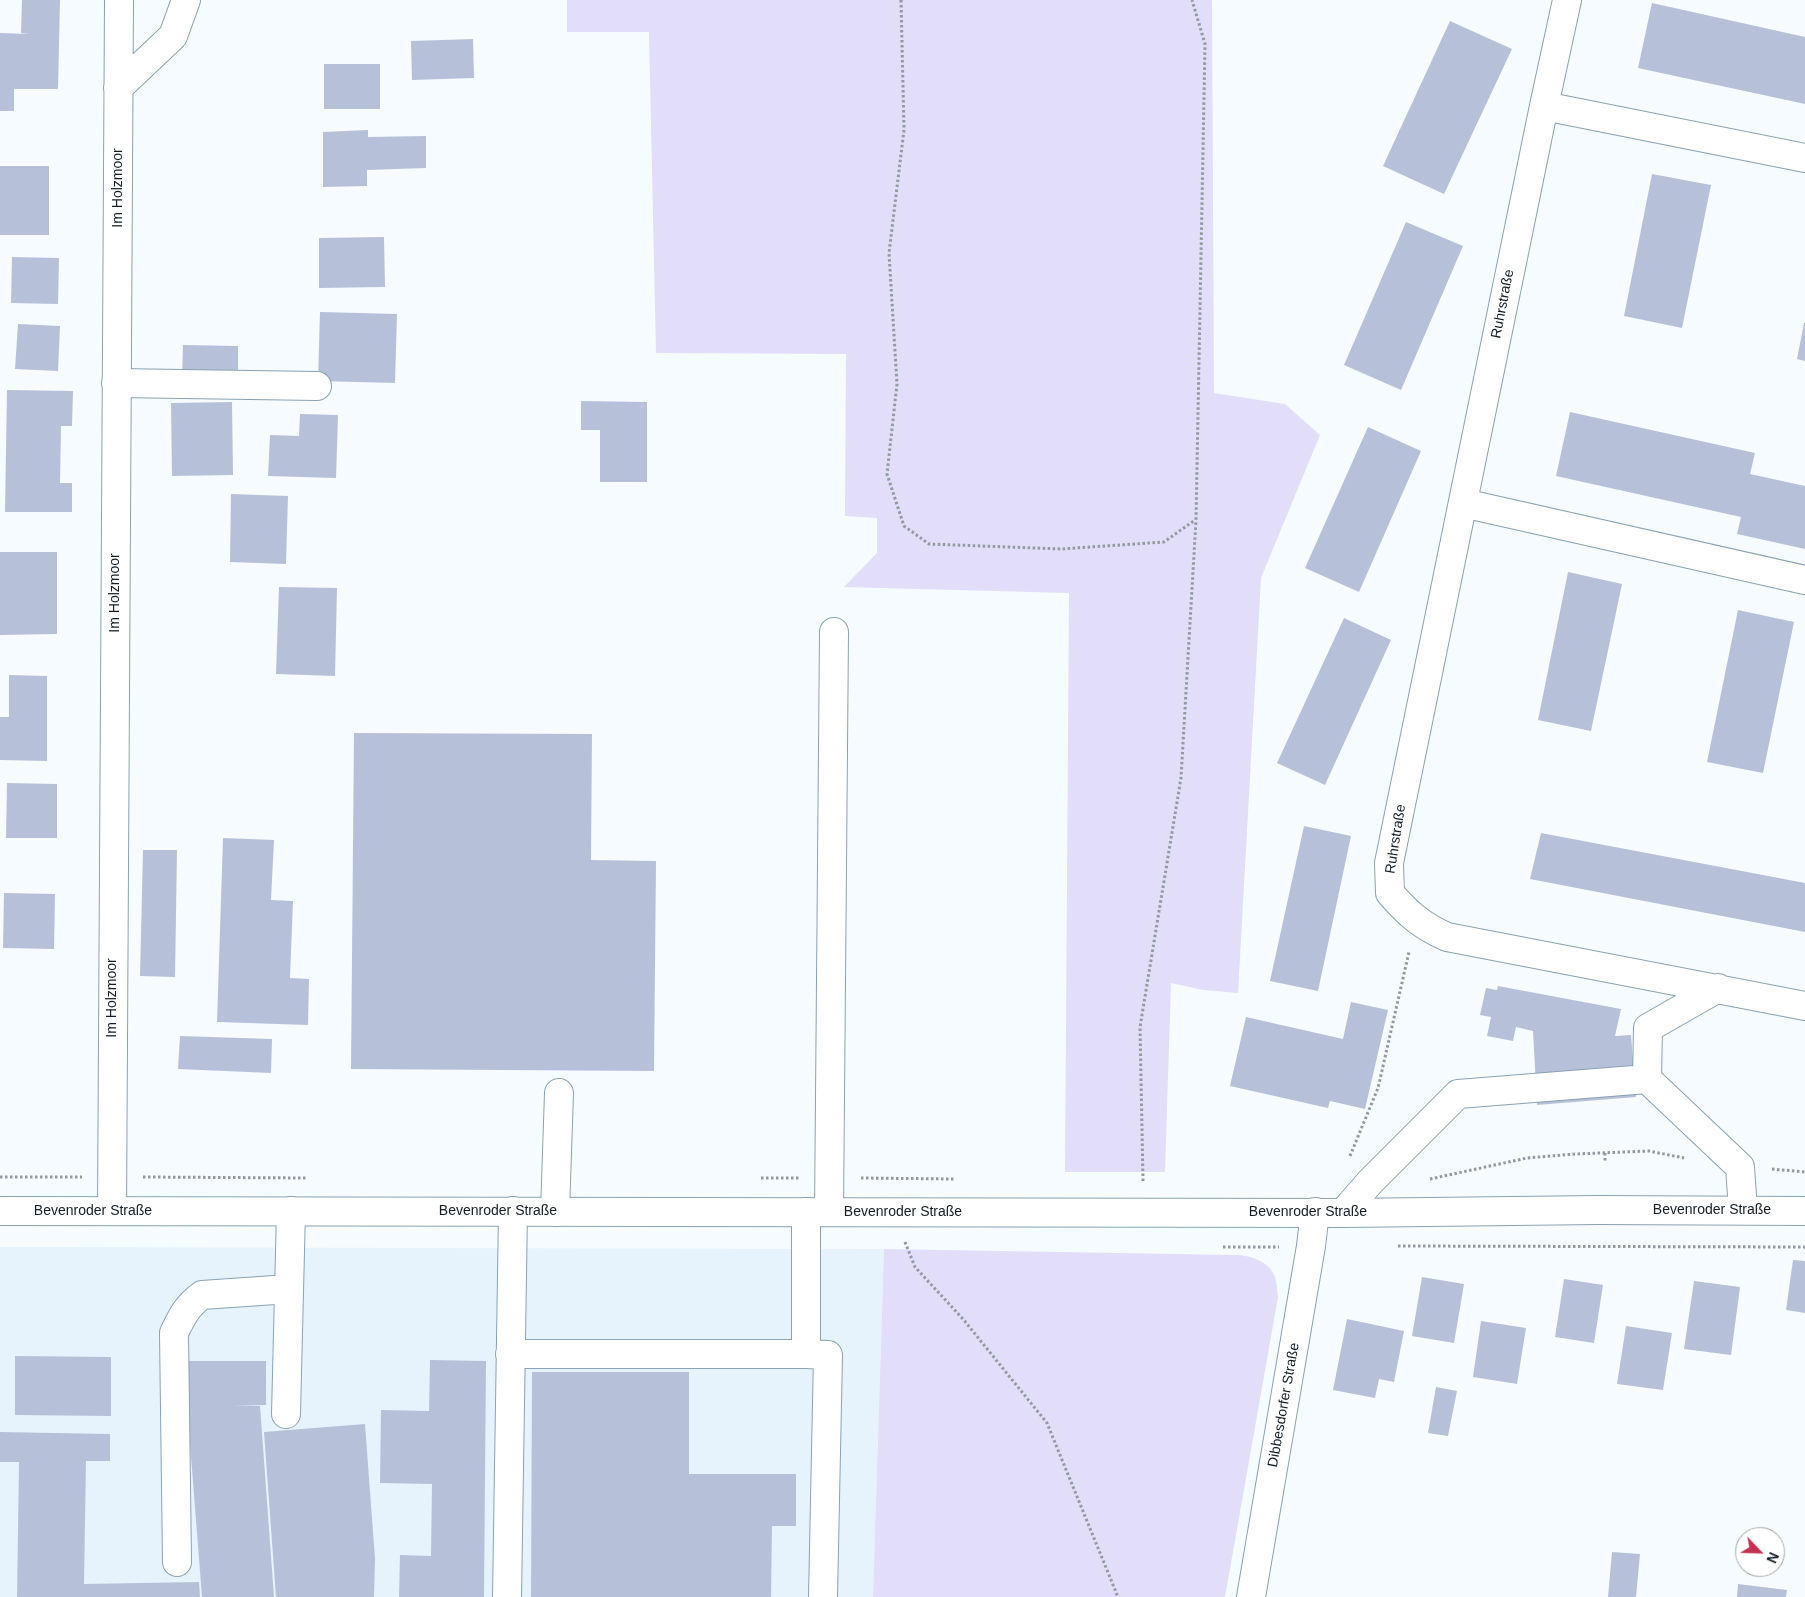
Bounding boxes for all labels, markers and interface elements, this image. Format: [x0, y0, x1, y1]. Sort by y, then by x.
street label: Im Holzmoor [110, 148, 126, 228]
street label: Ruhrstraße [1488, 268, 1518, 340]
street label: Im Holzmoor [107, 553, 123, 633]
street label: Ruhrstraße [1382, 803, 1410, 875]
street label: Im Holzmoor [104, 958, 120, 1038]
street label: Bevenroder Straße [1653, 1202, 1771, 1218]
street label: Bevenroder Straße [34, 1203, 152, 1219]
street label: Bevenroder Straße [439, 1203, 557, 1219]
street label: Bevenroder Straße [844, 1204, 962, 1220]
street label: Bevenroder Straße [1249, 1204, 1367, 1220]
street label: Dibbesdorfer Straße [1265, 1341, 1303, 1469]
north arrow [1735, 1527, 1785, 1577]
text: N [1763, 1550, 1782, 1566]

